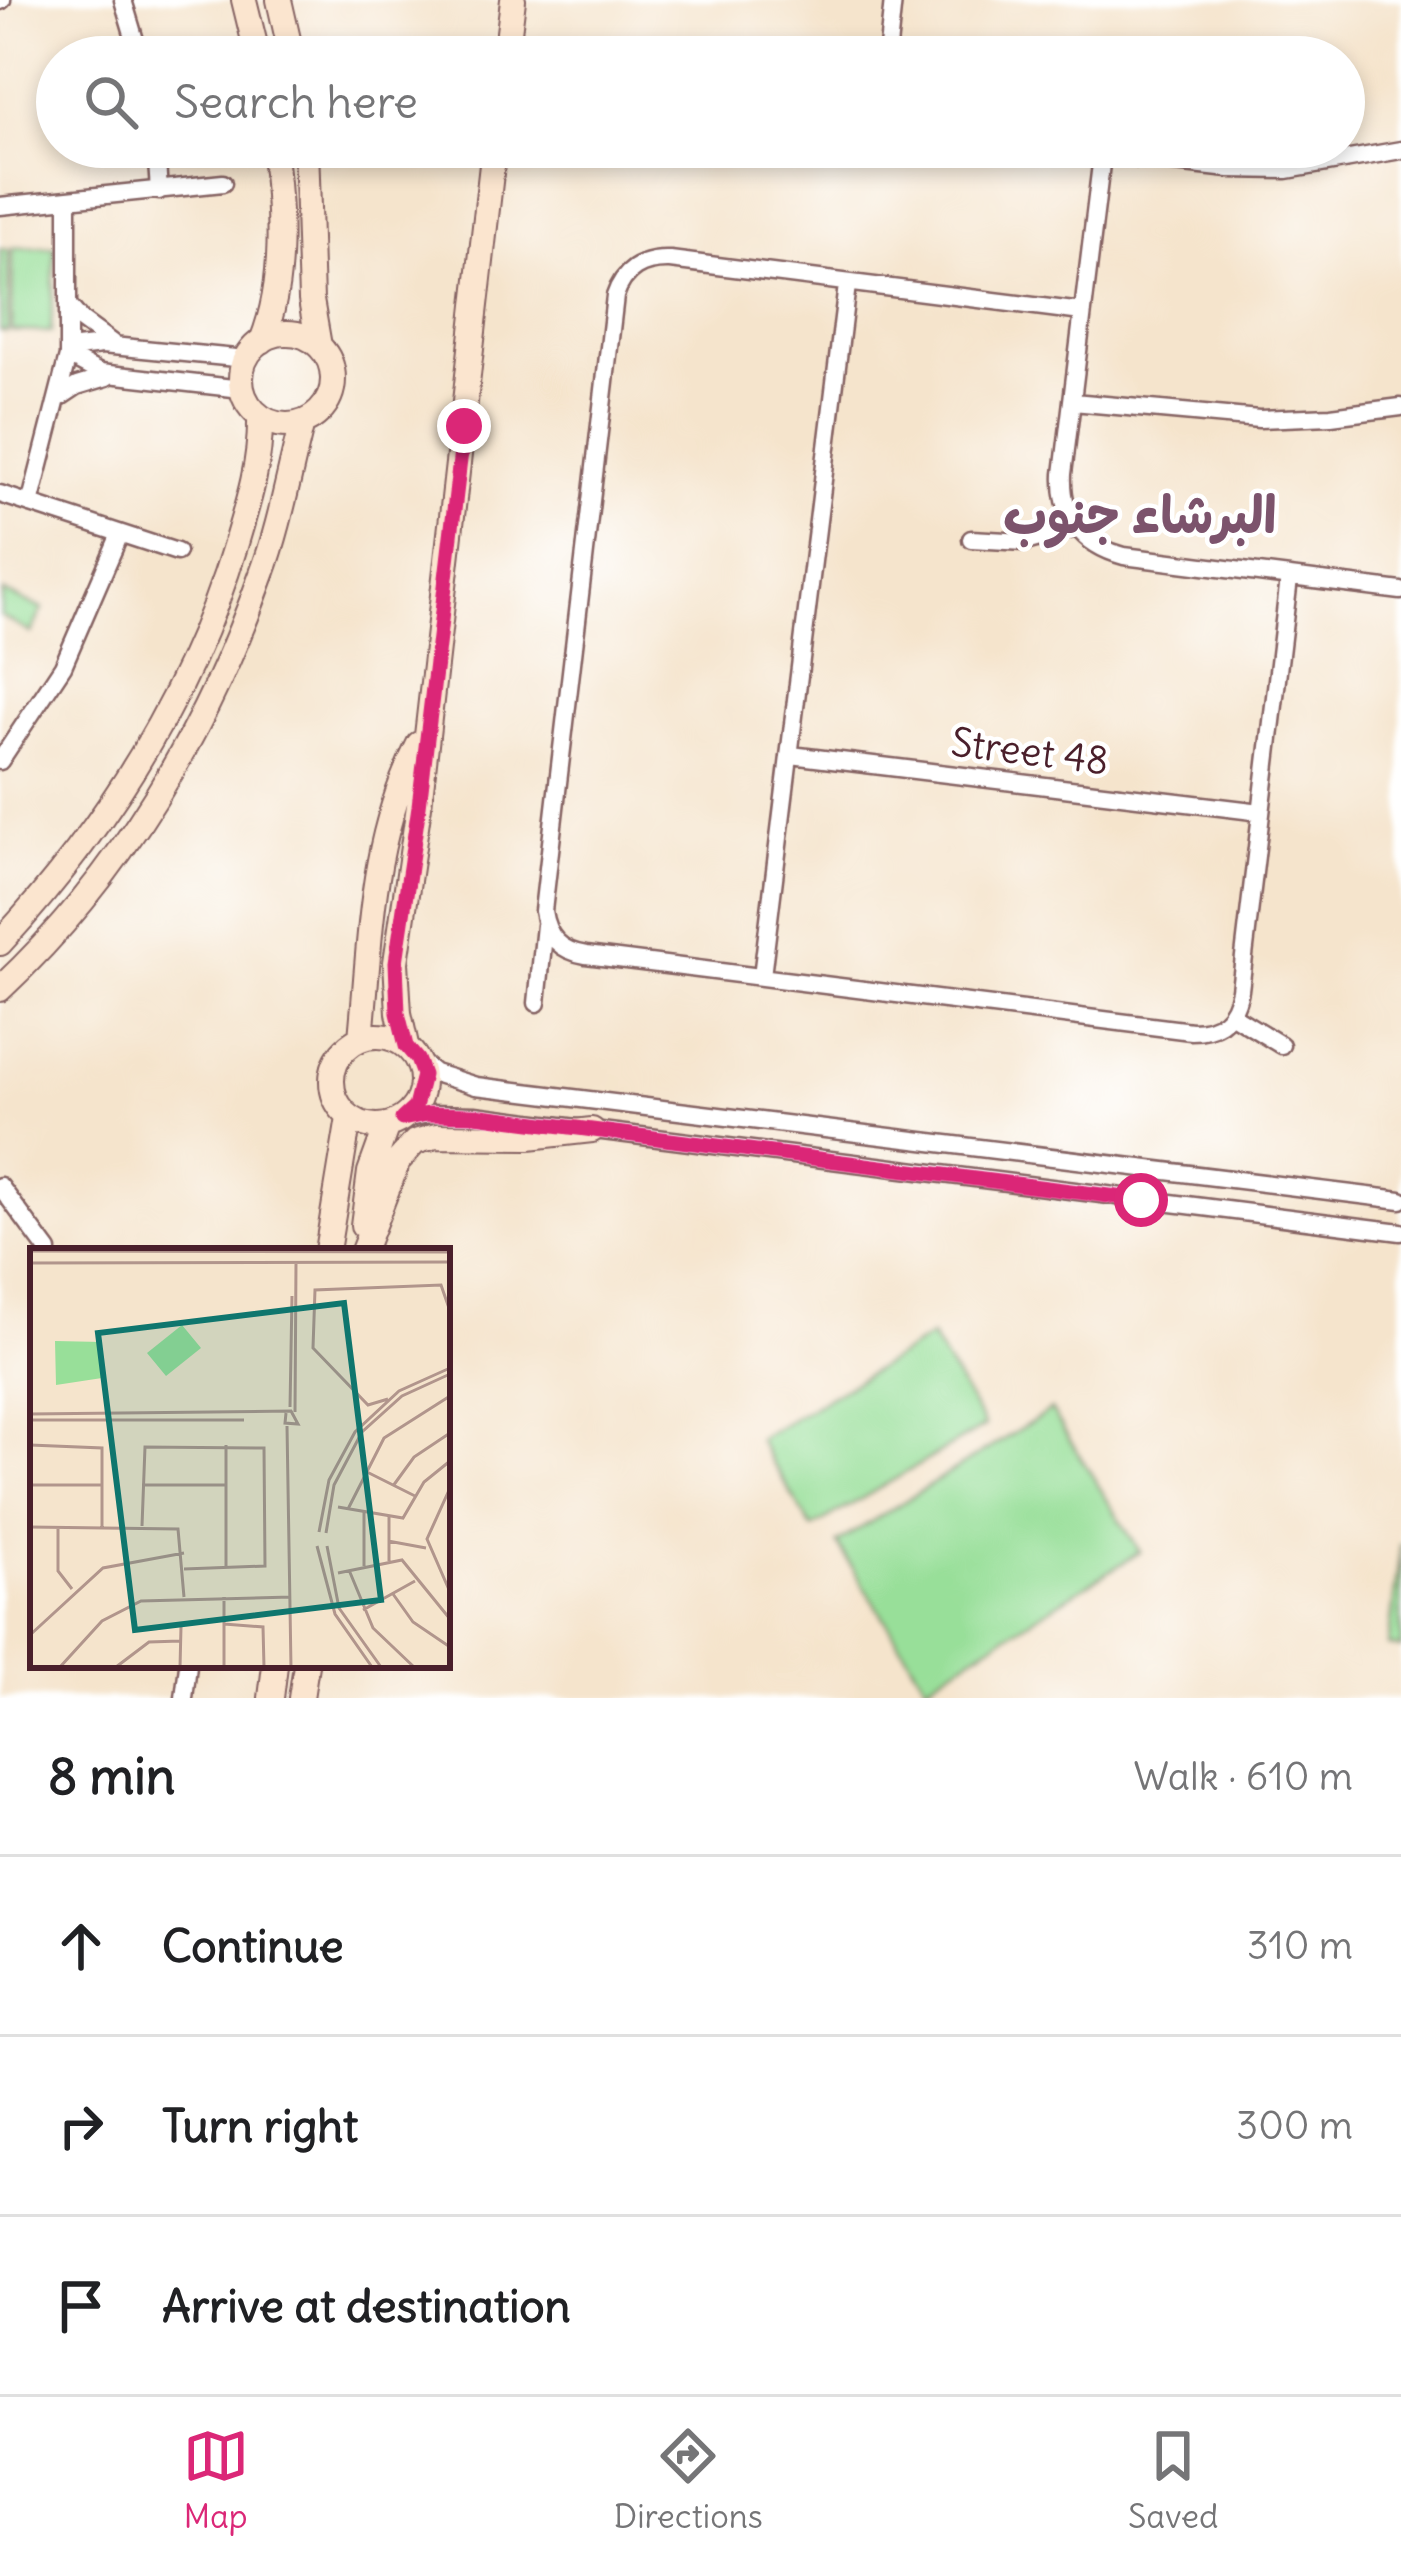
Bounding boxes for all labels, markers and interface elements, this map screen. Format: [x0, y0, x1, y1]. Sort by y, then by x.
search box [36, 36, 1365, 168]
icon: search [78, 69, 144, 135]
text: Search here [174, 74, 418, 130]
route end [437, 399, 491, 453]
district label: البرشاء جنوب [1003, 483, 1277, 549]
street label: Street 48 [948, 718, 1112, 785]
route start [1114, 1173, 1168, 1227]
inset map [30, 1248, 450, 1668]
text: 8 min [48, 1744, 175, 1808]
text: Walk · 610 m [1134, 1752, 1353, 1801]
icon: ahead [48, 1913, 114, 1979]
text: Continue [162, 1918, 344, 1974]
text: 310 m [1247, 1921, 1353, 1970]
icon: right [48, 2093, 114, 2159]
text: Turn right [162, 2098, 358, 2154]
text: 300 m [1236, 2101, 1353, 2150]
icon: arrive [48, 2273, 114, 2339]
text: Arrive at destination [162, 2278, 571, 2334]
tab: Map [183, 2423, 249, 2537]
tab: Directions [614, 2423, 763, 2537]
tab: Saved [1128, 2423, 1218, 2537]

